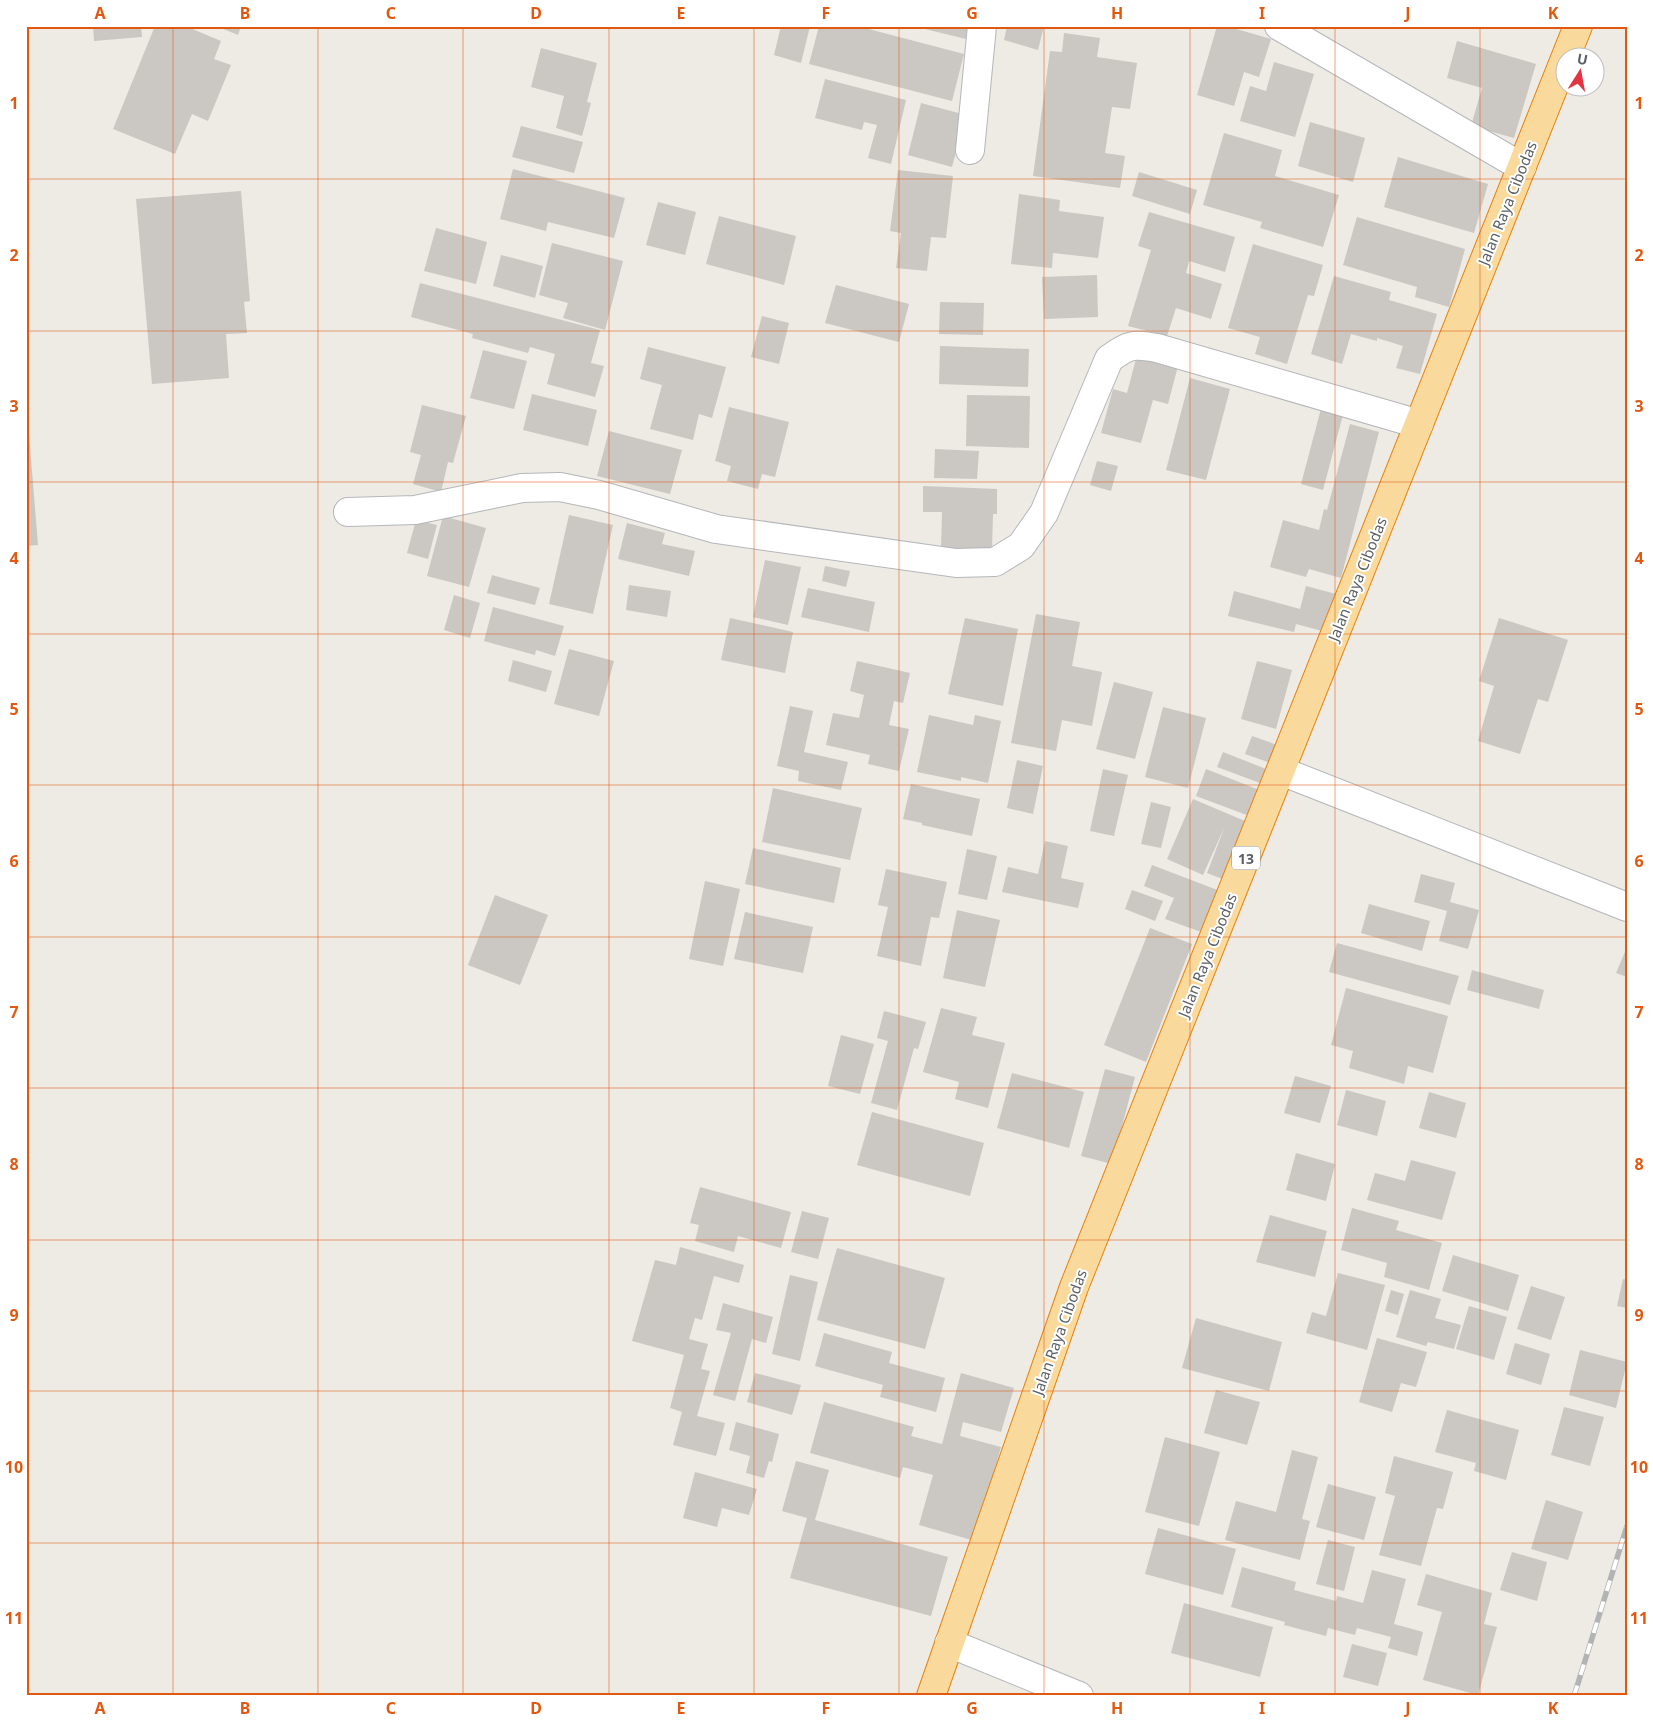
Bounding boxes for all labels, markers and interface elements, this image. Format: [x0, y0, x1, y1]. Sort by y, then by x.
text: A [94, 2, 106, 24]
text: B [240, 2, 250, 24]
text: C [386, 2, 396, 24]
text: D [530, 2, 542, 24]
text: E [677, 2, 686, 24]
text: F [822, 2, 830, 24]
text: G [966, 2, 978, 24]
text: H [1111, 2, 1123, 24]
text: I [1259, 2, 1265, 24]
text: J [1403, 2, 1411, 24]
text: K [1548, 2, 1559, 24]
north arrow [1556, 48, 1606, 98]
text: U [1576, 48, 1590, 69]
text: 1 [9, 92, 19, 114]
text: 1 [1634, 92, 1644, 114]
street label: Jalan Raya Cibodas [1472, 138, 1541, 270]
text: 2 [9, 244, 19, 266]
text: 2 [1634, 244, 1644, 266]
text: 3 [9, 395, 19, 417]
text: 3 [1634, 395, 1644, 417]
street label: Jalan Raya Cibodas [1322, 514, 1391, 646]
text: 4 [9, 547, 19, 569]
text: 4 [1634, 547, 1644, 569]
text: 5 [9, 698, 19, 720]
text: 5 [1634, 698, 1644, 720]
road number: 13 [1232, 846, 1260, 870]
text: 6 [9, 850, 19, 872]
text: 6 [1634, 850, 1644, 872]
street label: Jalan Raya Cibodas [1172, 890, 1241, 1022]
text: 7 [9, 1001, 19, 1023]
text: 7 [1634, 1001, 1644, 1023]
text: 8 [9, 1153, 19, 1175]
text: 8 [1634, 1153, 1644, 1175]
street label: Jalan Raya Cibodas [1026, 1266, 1091, 1399]
text: 9 [9, 1304, 19, 1326]
text: 9 [1634, 1304, 1644, 1326]
text: 10 [5, 1456, 23, 1478]
text: 10 [1630, 1456, 1648, 1478]
text: 11 [5, 1607, 23, 1629]
text: 11 [1630, 1607, 1648, 1629]
text: A [94, 1697, 106, 1719]
text: B [240, 1697, 250, 1719]
text: C [386, 1697, 396, 1719]
text: D [530, 1697, 542, 1719]
text: E [677, 1697, 686, 1719]
text: F [822, 1697, 830, 1719]
text: G [966, 1697, 978, 1719]
text: H [1111, 1697, 1123, 1719]
text: I [1259, 1697, 1265, 1719]
text: J [1403, 1697, 1411, 1719]
text: K [1548, 1697, 1559, 1719]

